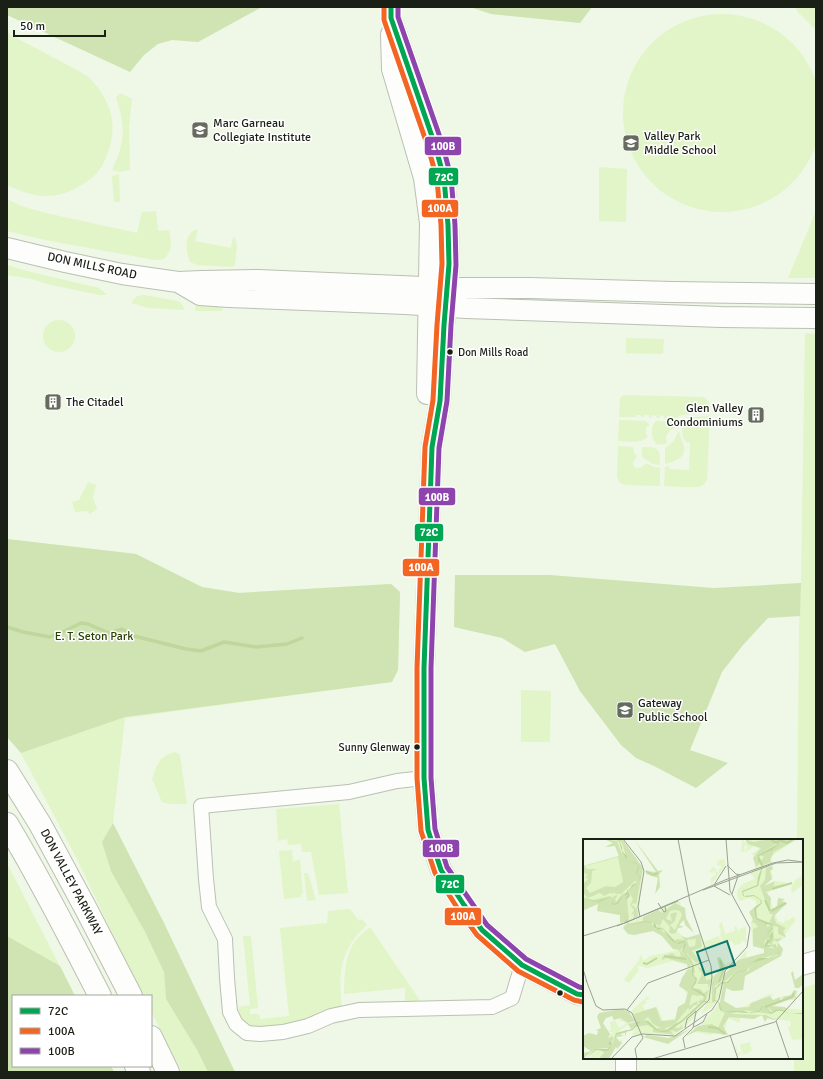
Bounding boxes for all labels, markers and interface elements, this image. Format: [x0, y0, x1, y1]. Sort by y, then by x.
scale bar [14, 12, 105, 38]
text: 50 m [20, 19, 45, 34]
place label: Marc Garneau Collegiate Institute [213, 116, 311, 145]
school or university icon: Marc Garneau Collegiate Institute [190, 120, 210, 140]
place label: Valley Park Middle School [644, 129, 717, 158]
school or university icon: Valley Park Middle School [621, 133, 641, 153]
line badge: 100B [424, 136, 462, 156]
text: 100B [431, 140, 456, 153]
line badge: 72C [428, 167, 459, 186]
text: 72C [435, 171, 454, 184]
line badge: 100A [421, 199, 459, 218]
text: 100A [428, 202, 452, 215]
street label: DON MILLS ROAD [46, 249, 138, 283]
place label: Don Mills Road [458, 346, 528, 359]
marker: Don Mills Road [445, 347, 455, 357]
building icon: The Citadel [43, 392, 63, 412]
place label: The Citadel [66, 395, 124, 410]
place label: Glen Valley Condominiums [666, 401, 743, 430]
building icon: Glen Valley Condominiums [746, 405, 766, 425]
line badge: 100B [418, 487, 456, 506]
text: 100B [425, 491, 450, 504]
line badge: 72C [414, 523, 444, 542]
text: 72C [420, 526, 439, 539]
line badge: 100A [402, 558, 440, 577]
text: 100A [409, 561, 433, 574]
park label: E. T. Seton Park [55, 629, 133, 644]
place label: Gateway Public School [638, 696, 708, 725]
school or university icon: Gateway Public School [615, 700, 635, 720]
place label: Sunny Glenway [339, 741, 411, 754]
marker: Sunny Glenway [412, 742, 422, 752]
street label: DON VALLEY PARKWAY [37, 826, 105, 938]
line badge: 100B [422, 839, 460, 858]
inset map [583, 839, 803, 1059]
text: 100B [429, 842, 454, 855]
line badge: 72C [435, 874, 465, 894]
text: 72C [441, 878, 460, 891]
line badge: 100A [444, 907, 482, 926]
text: 100A [451, 910, 475, 923]
unlabelled marker [555, 988, 565, 998]
legend [12, 995, 152, 1067]
text: 72C [48, 1004, 68, 1019]
text: 100A [48, 1024, 75, 1039]
text: 100B [48, 1044, 75, 1059]

